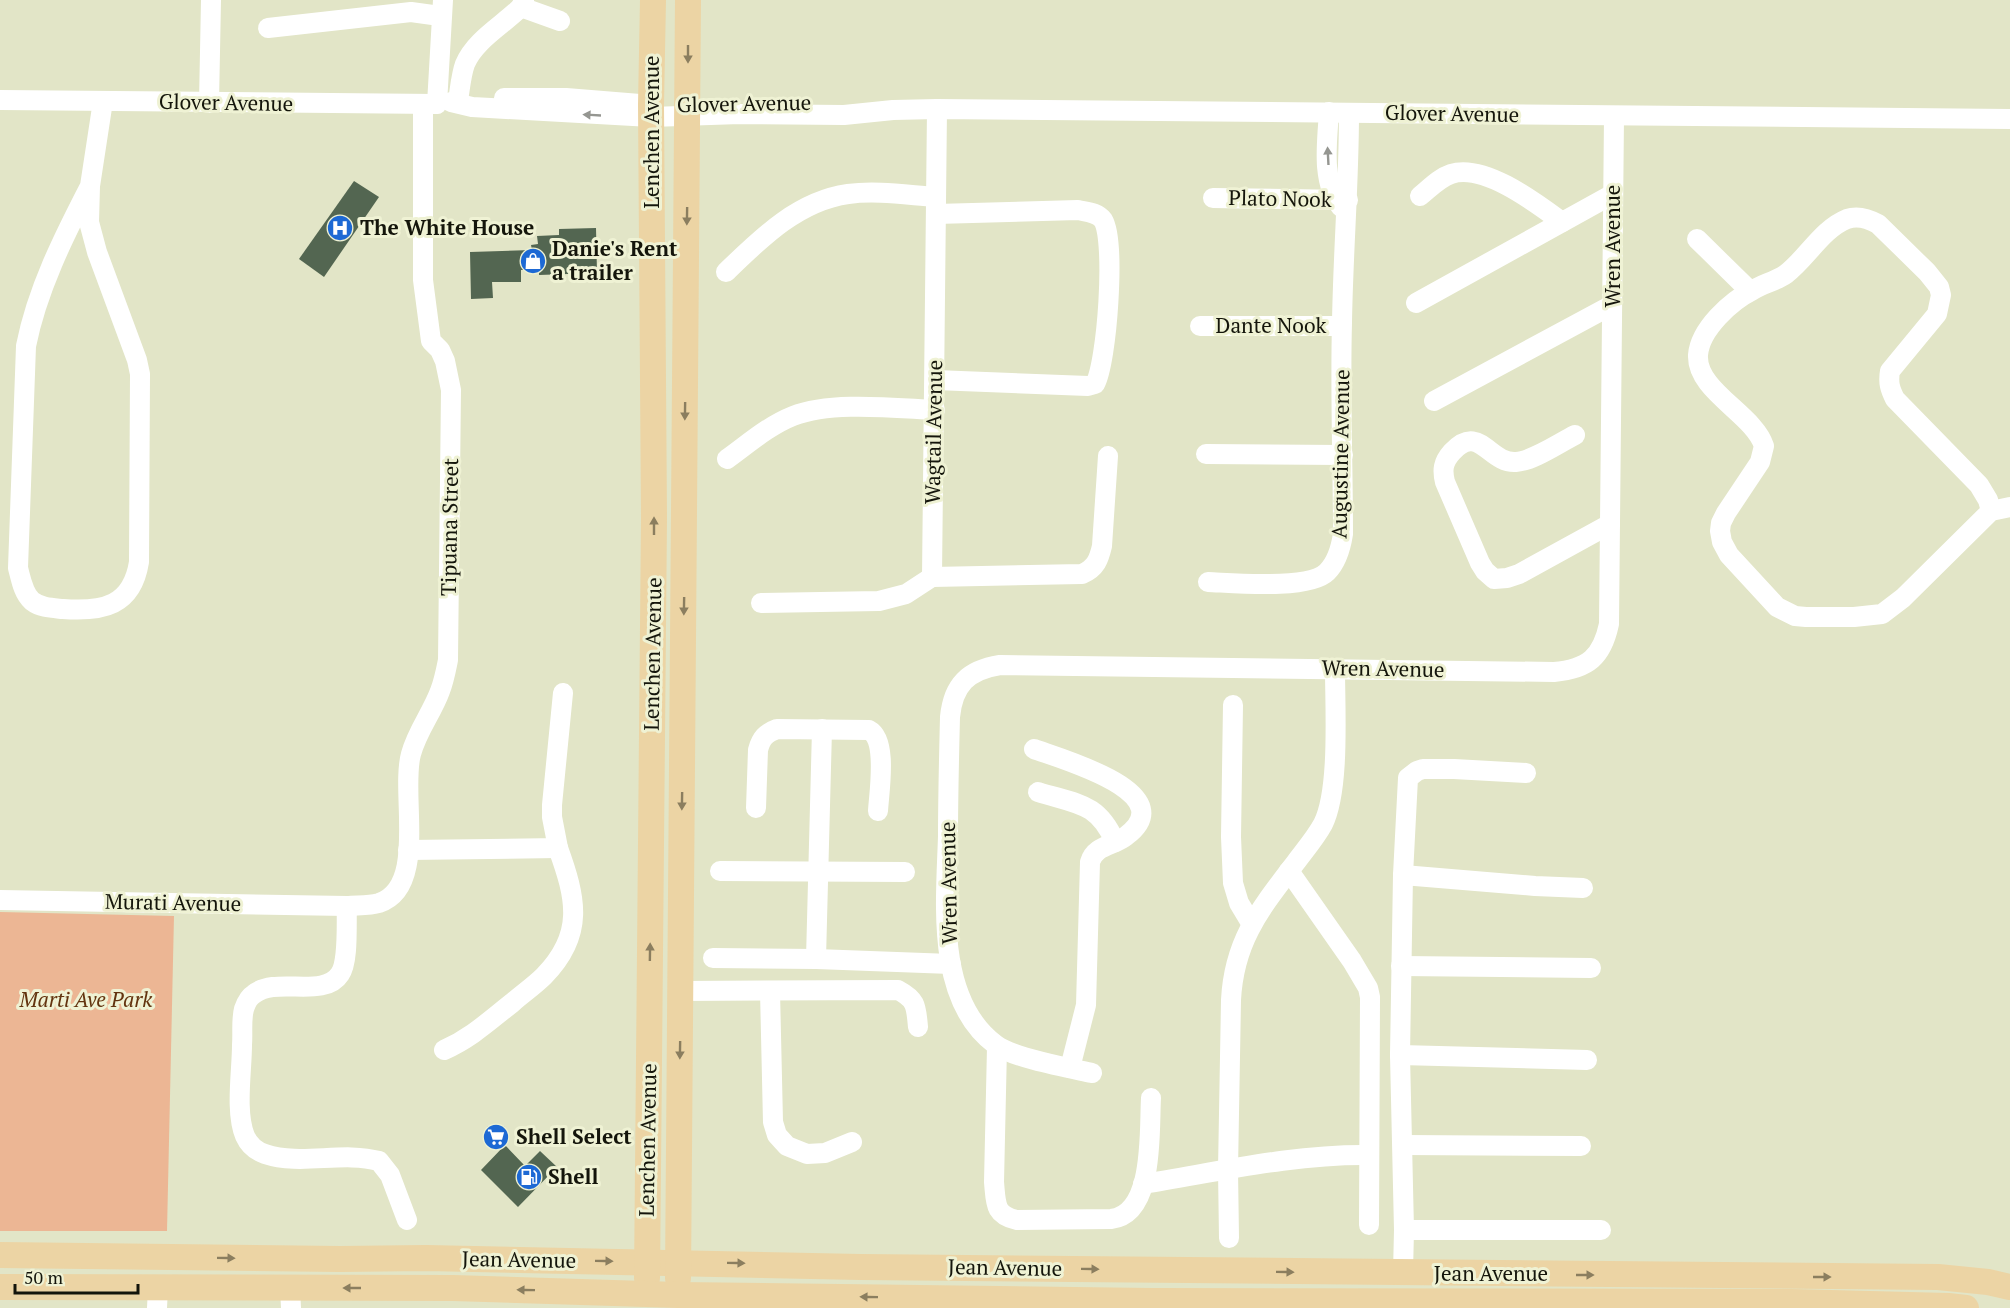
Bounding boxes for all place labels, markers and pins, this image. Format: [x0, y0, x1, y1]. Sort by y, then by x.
hospital icon: The White House [325, 213, 355, 243]
place label: The White House [360, 213, 534, 241]
place label: Danie's Rent a trailer [552, 234, 678, 286]
shop icon: Danie's Rent a trailer [518, 246, 548, 276]
supermarket icon: Shell Select [481, 1122, 511, 1152]
place label: Shell Select [516, 1122, 632, 1150]
fuel station icon: Shell [514, 1162, 544, 1192]
place label: Shell [548, 1162, 598, 1190]

